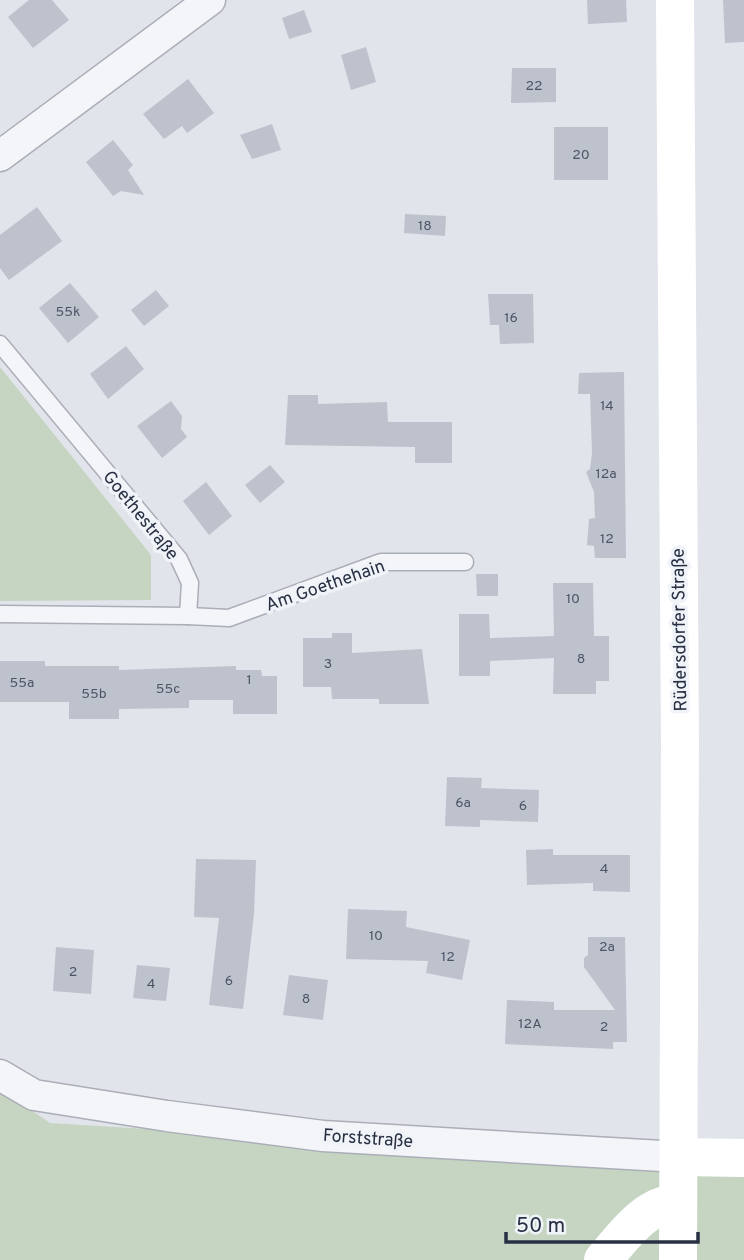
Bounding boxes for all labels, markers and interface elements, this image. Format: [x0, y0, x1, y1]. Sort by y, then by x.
house number: 22 [525, 78, 543, 95]
house number: 20 [572, 147, 590, 164]
house number: 18 [418, 218, 432, 235]
house number: 55k [56, 304, 80, 321]
house number: 16 [504, 310, 518, 327]
house number: 14 [600, 398, 614, 415]
street label: Goethestraße [97, 466, 183, 565]
house number: 12a [595, 466, 617, 483]
house number: 12 [600, 531, 614, 548]
street label: Rüdersdorfer Straße [668, 548, 693, 712]
street label: Am Goethehain [263, 555, 388, 618]
house number: 10 [566, 591, 580, 608]
house number: 8 [577, 651, 585, 668]
house number: 3 [324, 656, 332, 673]
house number: 1 [246, 672, 252, 689]
house number: 55a [10, 675, 34, 692]
house number: 55c [156, 681, 180, 698]
house number: 55b [81, 686, 107, 703]
house number: 6a [455, 795, 471, 812]
house number: 6 [519, 798, 527, 815]
house number: 4 [600, 861, 608, 878]
house number: 10 [369, 928, 383, 945]
house number: 2a [599, 939, 615, 956]
house number: 12 [441, 949, 455, 966]
house number: 2 [69, 964, 77, 981]
house number: 6 [225, 973, 233, 990]
house number: 4 [147, 976, 155, 993]
house number: 8 [302, 991, 310, 1008]
house number: 12A [518, 1016, 542, 1033]
house number: 2 [600, 1019, 608, 1036]
street label: Forststraße [322, 1125, 414, 1154]
scale bar [506, 1200, 698, 1244]
text: 50 m [516, 1213, 565, 1240]

